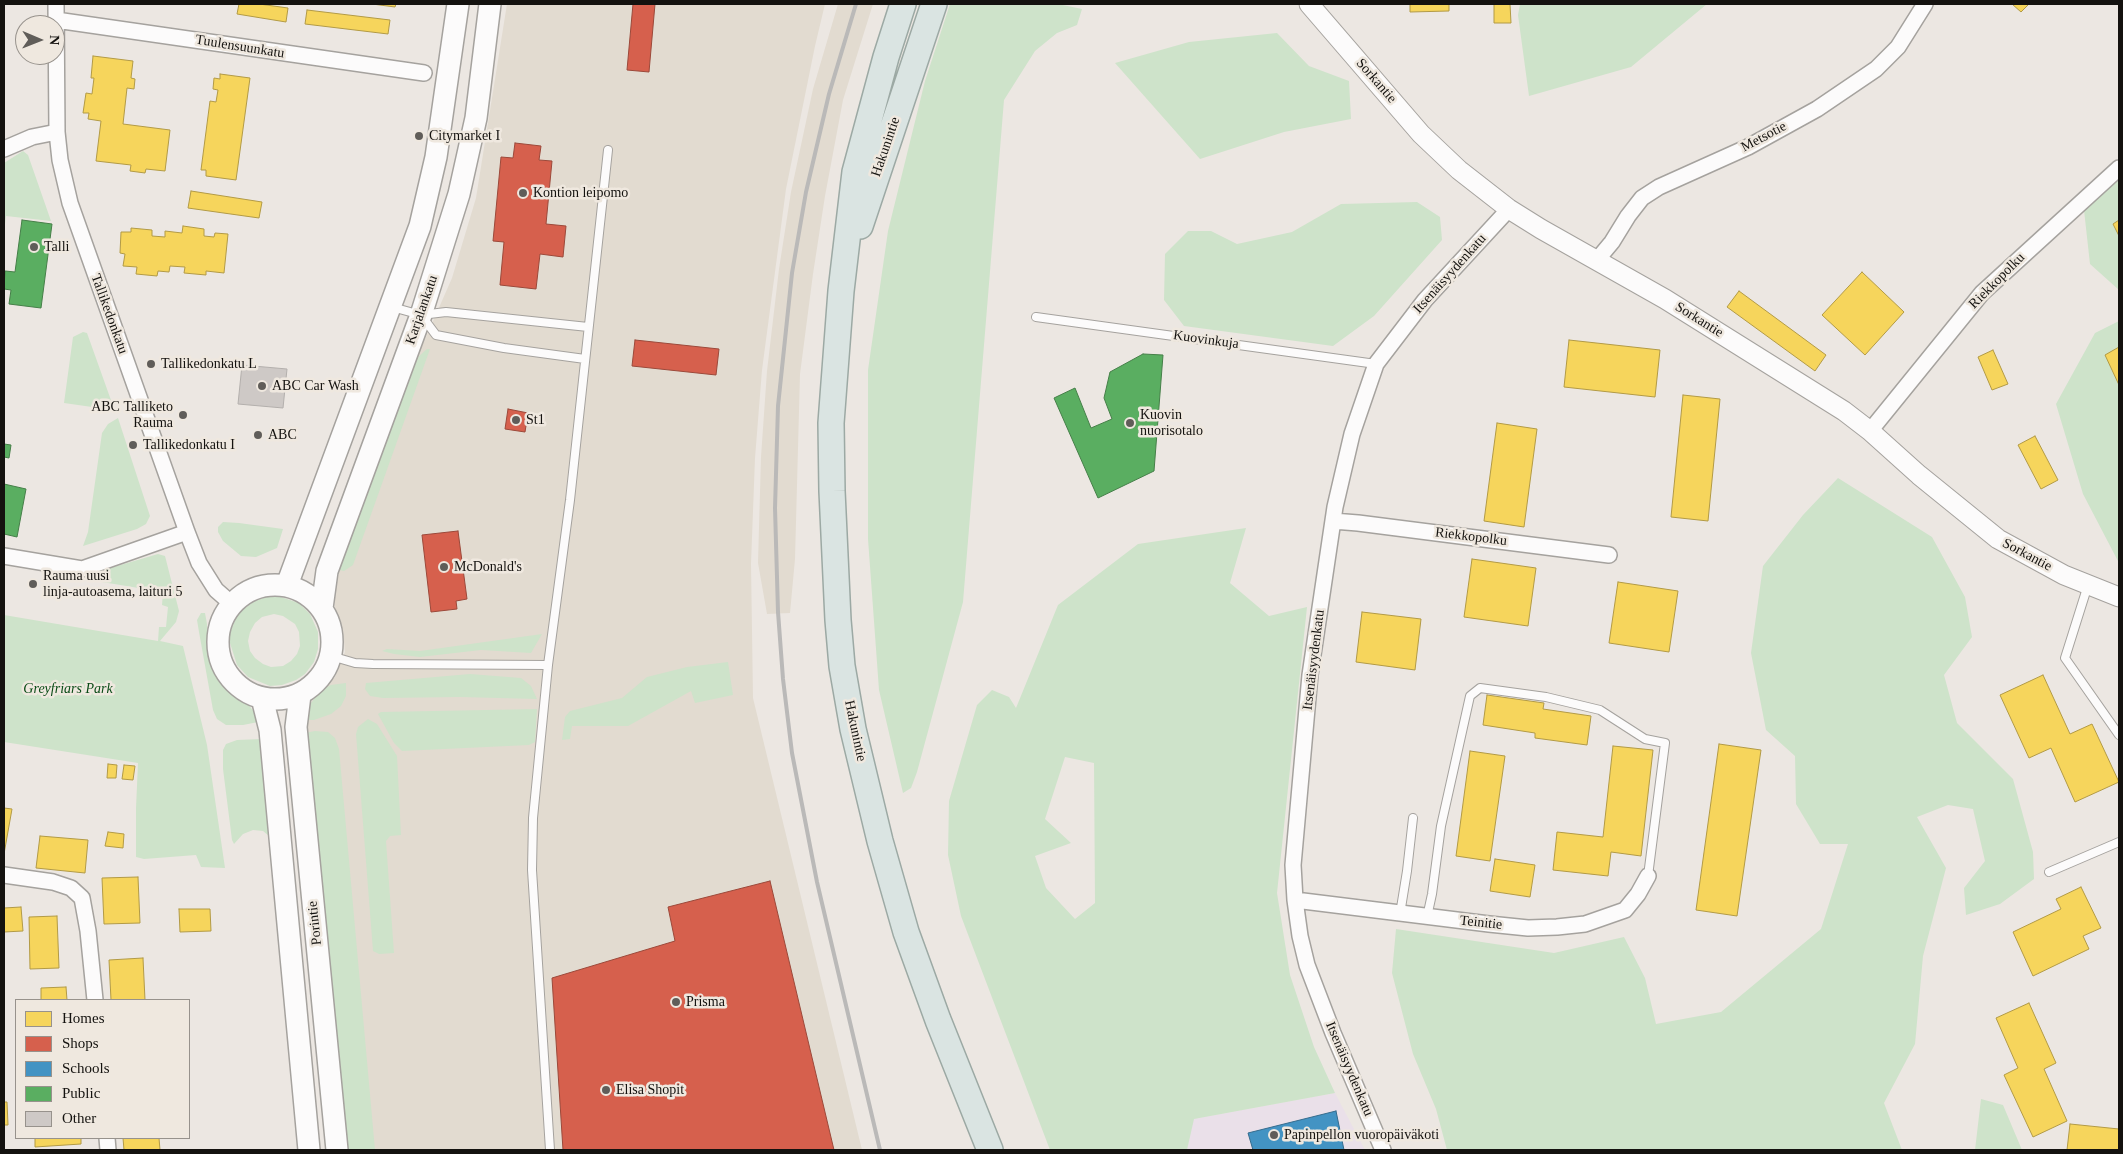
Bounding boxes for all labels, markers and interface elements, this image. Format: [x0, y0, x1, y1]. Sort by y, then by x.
north arrow [15, 15, 65, 65]
street label: Tuulensuunkatu [194, 32, 286, 62]
text: N [47, 35, 62, 45]
street label: Sorkantie [1352, 55, 1400, 107]
street label: Hakunintie [868, 115, 904, 179]
street label: Metsotie [1738, 118, 1790, 156]
place label: Citymarket I [429, 128, 500, 144]
marker: Citymarket I [413, 130, 425, 142]
place label: Kontion leipomo [533, 185, 628, 201]
marker: Kontion leipomo [517, 187, 529, 199]
street label: Itsenäisyydenkatu [1410, 231, 1490, 317]
place label: Talli [44, 239, 69, 255]
marker: Talli [28, 241, 40, 253]
street label: Riekkopolku [1965, 249, 2029, 313]
street label: Tallikedonkatu [87, 272, 131, 356]
street label: Karjalankatu [402, 273, 442, 347]
street label: Sorkantie [1672, 299, 1726, 341]
street label: Kuovinkuja [1172, 327, 1240, 353]
place label: Tallikedonkatu L [161, 356, 257, 372]
marker: Tallikedonkatu L [145, 358, 157, 370]
place label: ABC Car Wash [272, 378, 359, 394]
marker: ABC Car Wash [256, 380, 268, 392]
place label: ABC Talliketo Rauma [91, 399, 173, 432]
place label: Kuovin nuorisotalo [1140, 407, 1203, 440]
marker: ABC Talliketo Rauma [177, 409, 189, 421]
place label: St1 [526, 412, 545, 428]
marker: St1 [510, 414, 522, 426]
marker: Kuovin nuorisotalo [1124, 417, 1136, 429]
place label: ABC [268, 427, 297, 443]
marker: ABC [252, 429, 264, 441]
place label: Tallikedonkatu I [143, 437, 235, 453]
marker: Tallikedonkatu I [127, 439, 139, 451]
street label: Riekkopolku [1434, 524, 1508, 550]
street label: Sorkantie [1999, 535, 2055, 575]
place label: McDonald's [454, 559, 522, 575]
marker: McDonald's [438, 561, 450, 573]
place label: Rauma uusi linja-autoasema, laituri 5 [43, 568, 183, 600]
marker: Rauma uusi linja-autoasema, laituri 5 [27, 578, 39, 590]
street label: Itsenäisyydenkatu [1300, 609, 1328, 711]
park label: Greyfriars Park [23, 681, 113, 697]
street label: Hakunintie [840, 699, 870, 763]
street label: Porintie [304, 900, 326, 946]
street label: Teinitie [1459, 912, 1503, 934]
place label: Prisma [686, 994, 725, 1010]
marker: Prisma [670, 996, 682, 1008]
legend [15, 999, 190, 1139]
text: Homes [62, 1010, 105, 1026]
street label: Itsenäisyydenkatu [1322, 1019, 1376, 1119]
text: Shops [62, 1035, 99, 1051]
text: Schools [62, 1060, 110, 1076]
place label: Elisa Shopit [616, 1082, 684, 1098]
marker: Elisa Shopit [600, 1084, 612, 1096]
text: Public [62, 1085, 100, 1101]
text: Other [62, 1110, 96, 1126]
place label: Papinpellon vuoropäiväkoti [1284, 1127, 1439, 1143]
marker: Papinpellon vuoropäiväkoti [1268, 1129, 1280, 1141]

